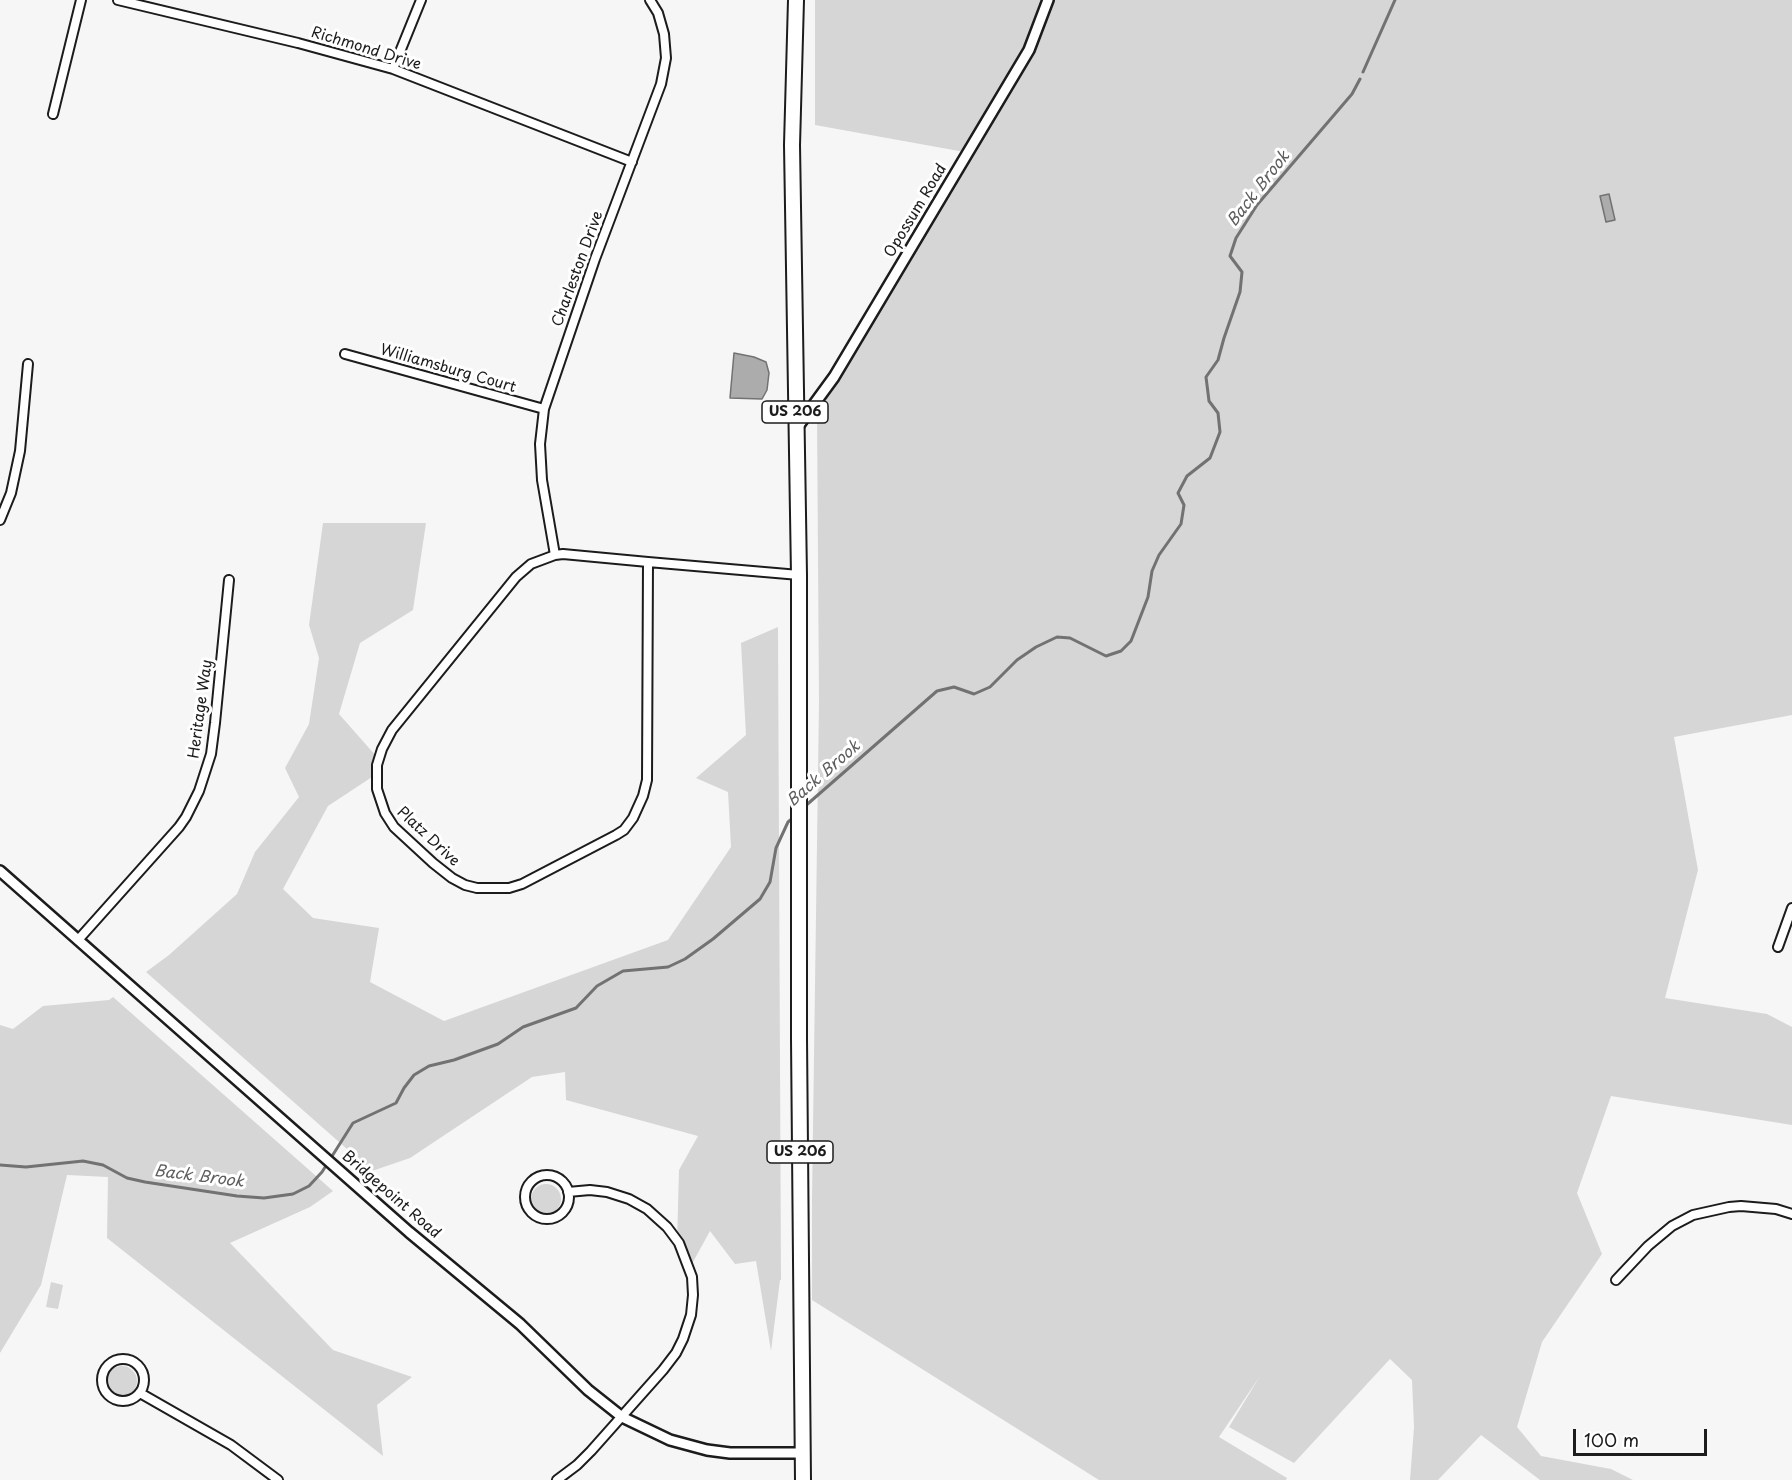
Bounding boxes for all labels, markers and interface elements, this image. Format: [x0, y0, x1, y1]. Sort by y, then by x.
street label: Richmond Drive [309, 24, 423, 74]
water label: Back Brook [1224, 148, 1294, 230]
street label: Opossum Road [881, 161, 951, 261]
street label: Charleston Drive [549, 209, 607, 329]
street label: Williamsburg Court [378, 341, 518, 397]
road number: US 206 [762, 401, 828, 423]
street label: Heritage Way [185, 658, 217, 760]
water label: Back Brook [784, 737, 864, 811]
street label: Platz Drive [393, 803, 463, 871]
road number: US 206 [767, 1141, 833, 1163]
street label: Bridgepoint Road [338, 1147, 444, 1243]
water label: Back Brook [153, 1162, 245, 1192]
scale bar [1576, 1417, 1710, 1455]
text: 100 m [1584, 1426, 1639, 1453]

